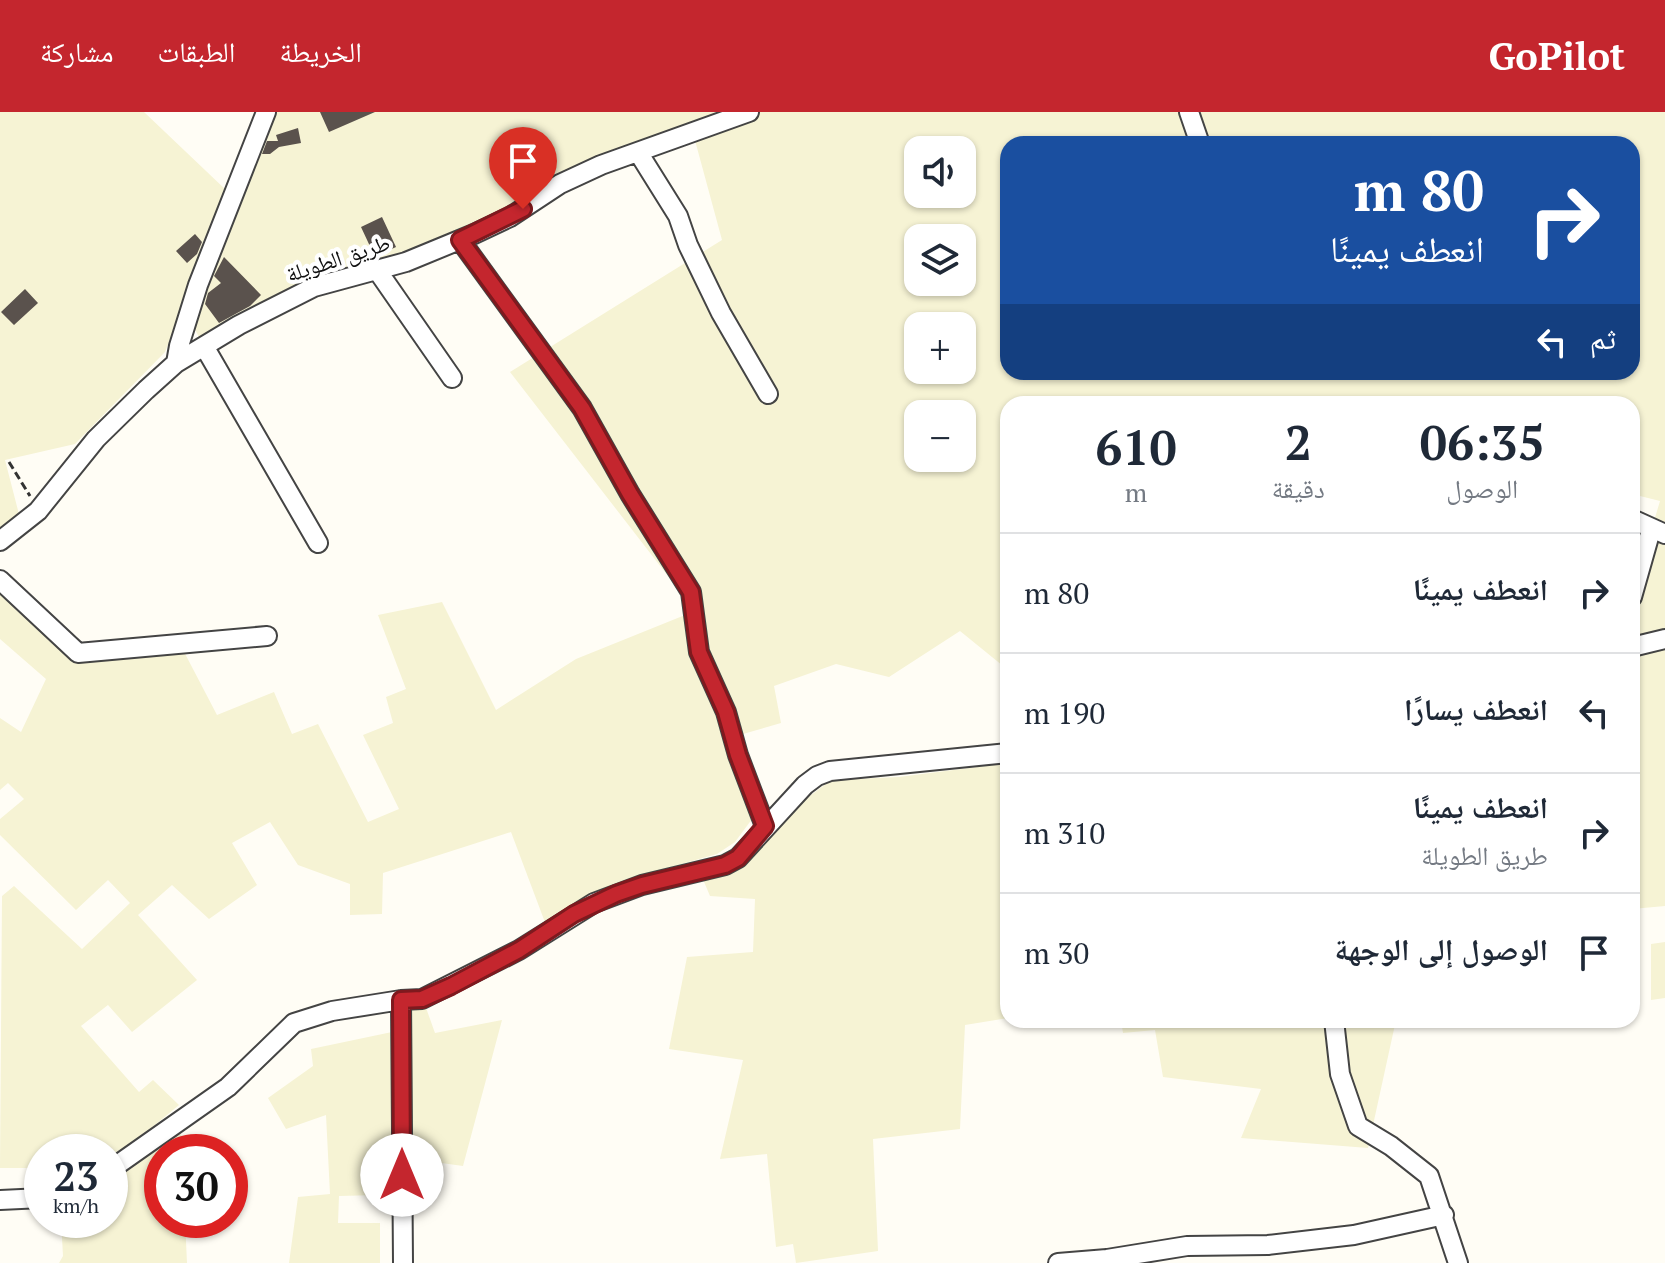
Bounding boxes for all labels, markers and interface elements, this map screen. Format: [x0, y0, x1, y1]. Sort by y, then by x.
text: GoPilot [1488, 31, 1625, 81]
text: مشاركة [40, 33, 114, 70]
text: الطبقات [158, 33, 235, 70]
text: الخريطة [279, 33, 362, 70]
pin [489, 127, 557, 209]
map controls [904, 136, 976, 472]
button: sound [904, 136, 976, 208]
icon: arrive [501, 139, 545, 183]
text: 80 m [1354, 153, 1484, 227]
icon: right [1512, 168, 1616, 272]
button: layers [904, 224, 976, 296]
text: انعطف يمينًا [1330, 225, 1484, 272]
street label: طريق الطويلة [282, 227, 393, 288]
button: + [904, 312, 976, 384]
text: ثم [1590, 318, 1616, 358]
icon: left [1530, 320, 1574, 364]
button: − [904, 400, 976, 472]
text: 2 [1285, 410, 1312, 474]
text: 06:35 [1420, 410, 1545, 474]
text: 610 [1095, 415, 1177, 479]
text: دقيقة [1272, 471, 1325, 505]
text: الوصول [1446, 471, 1518, 505]
text: m [1125, 475, 1147, 509]
text: انعطف يمينًا [1413, 569, 1548, 609]
icon: right [1572, 571, 1616, 615]
text: 80 m [1024, 573, 1089, 613]
text: انعطف يسارًا [1404, 689, 1548, 729]
icon: left [1572, 691, 1616, 735]
text: 190 m [1024, 693, 1105, 733]
text: انعطف يمينًا [1413, 787, 1548, 827]
icon: right [1572, 811, 1616, 855]
text: 310 m [1024, 813, 1105, 853]
text: طريق الطويلة [1421, 838, 1548, 872]
text: الوصول إلى الوجهة [1335, 929, 1548, 969]
icon: arrive [1572, 931, 1616, 975]
text: 30 m [1024, 933, 1089, 973]
position arrow [360, 1133, 444, 1217]
speed limit sign: 30 [144, 1134, 248, 1238]
text: 23 [53, 1149, 99, 1202]
text: km/h [53, 1192, 99, 1219]

